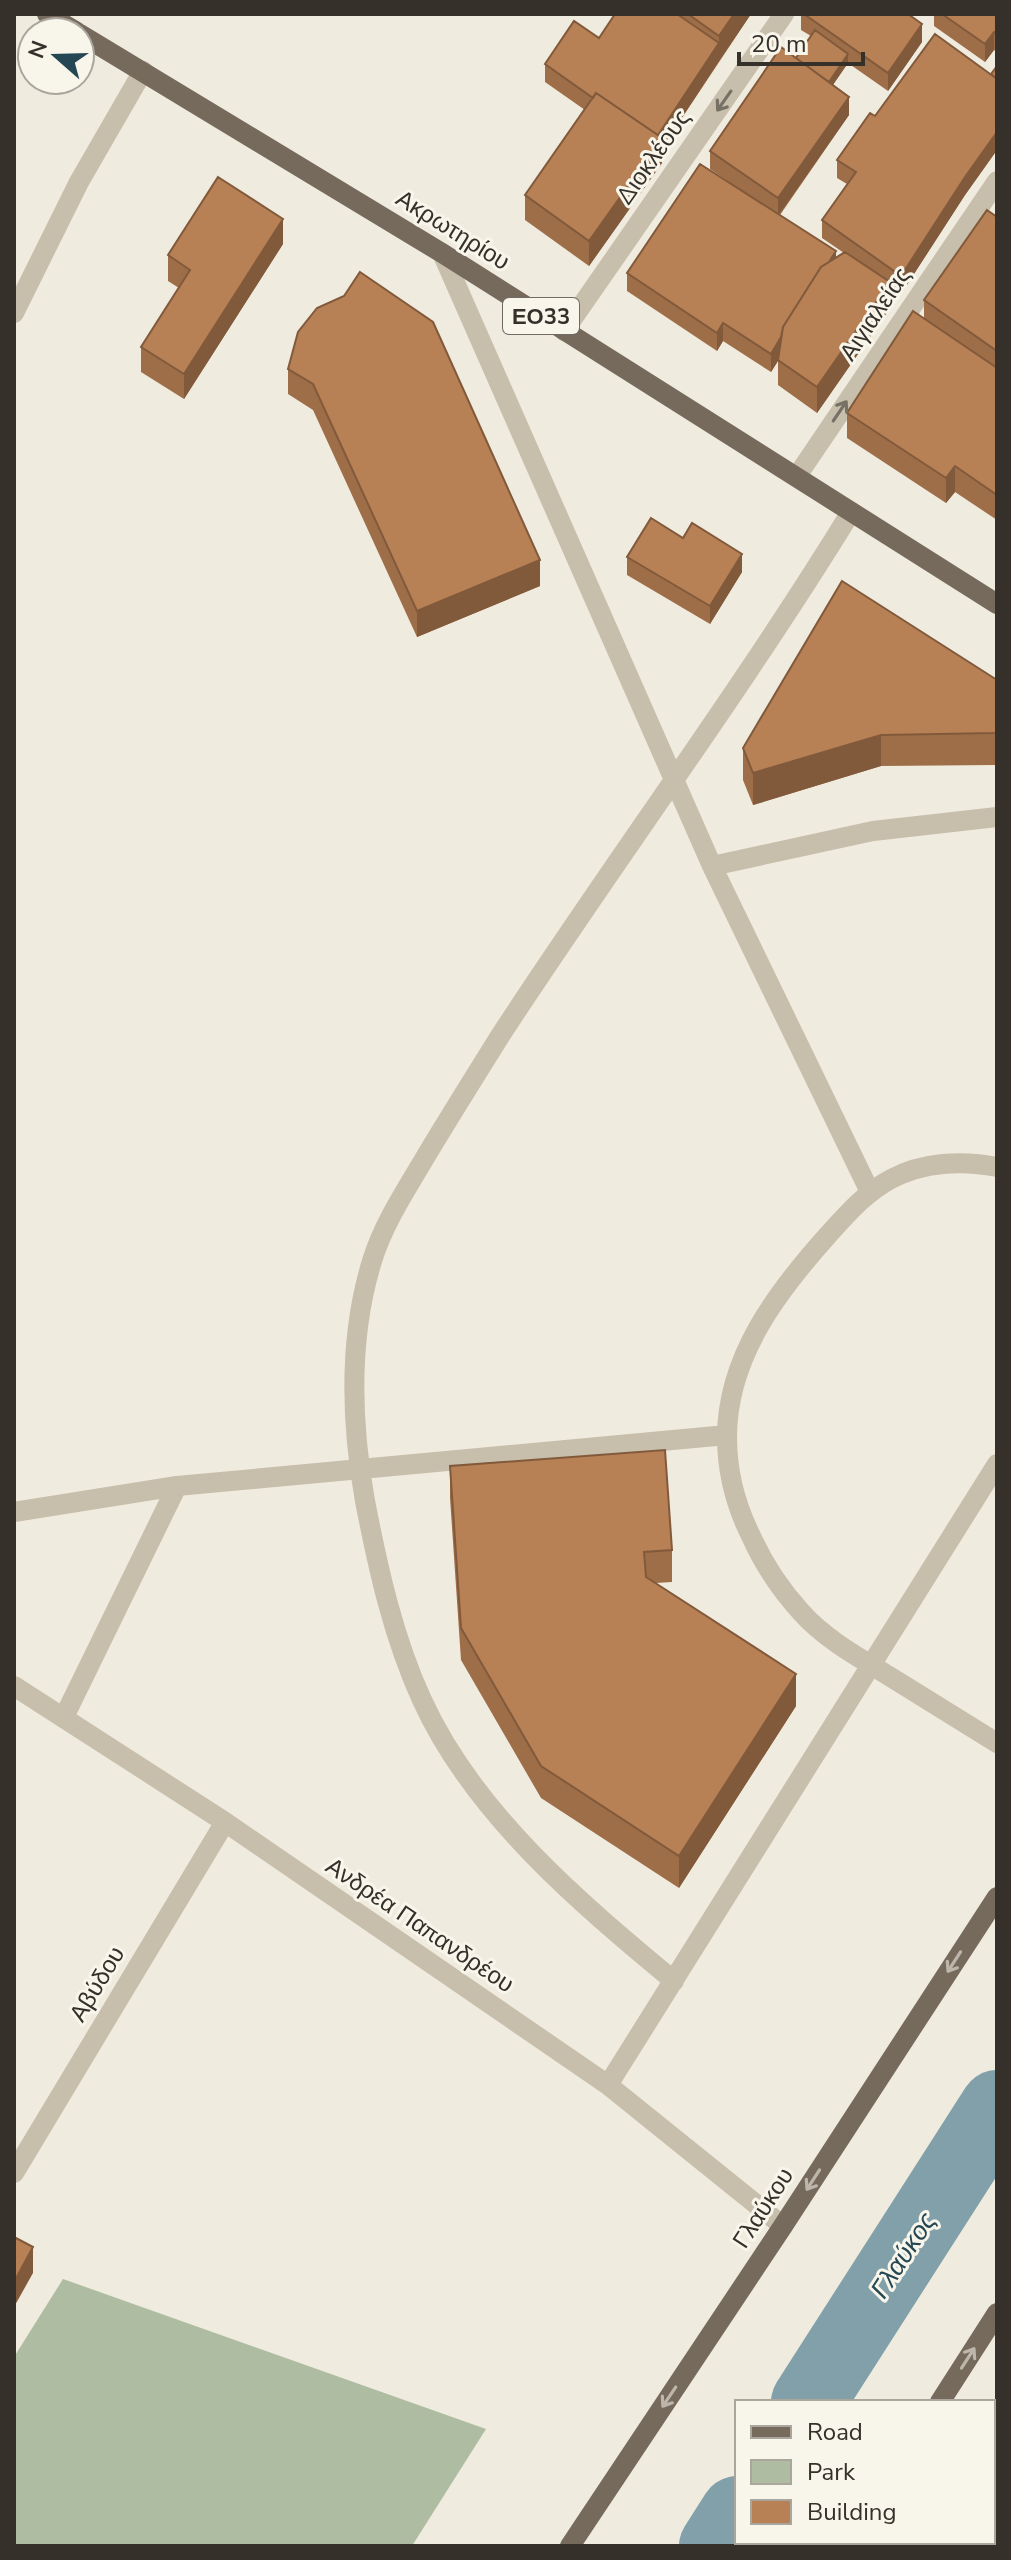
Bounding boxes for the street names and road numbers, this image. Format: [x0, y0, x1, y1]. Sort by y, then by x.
street label: Διοκλέους [609, 103, 697, 211]
street label: Ακρωτηρίου [390, 182, 516, 278]
street label: Αιγιαλείας [832, 261, 918, 367]
road number: ΕΟ33 [503, 298, 579, 334]
street label: Ανδρέα Παπανδρέου [320, 1850, 520, 2000]
street label: Αβύδου [62, 1940, 132, 2028]
street label: Γλαύκου [725, 2162, 801, 2254]

